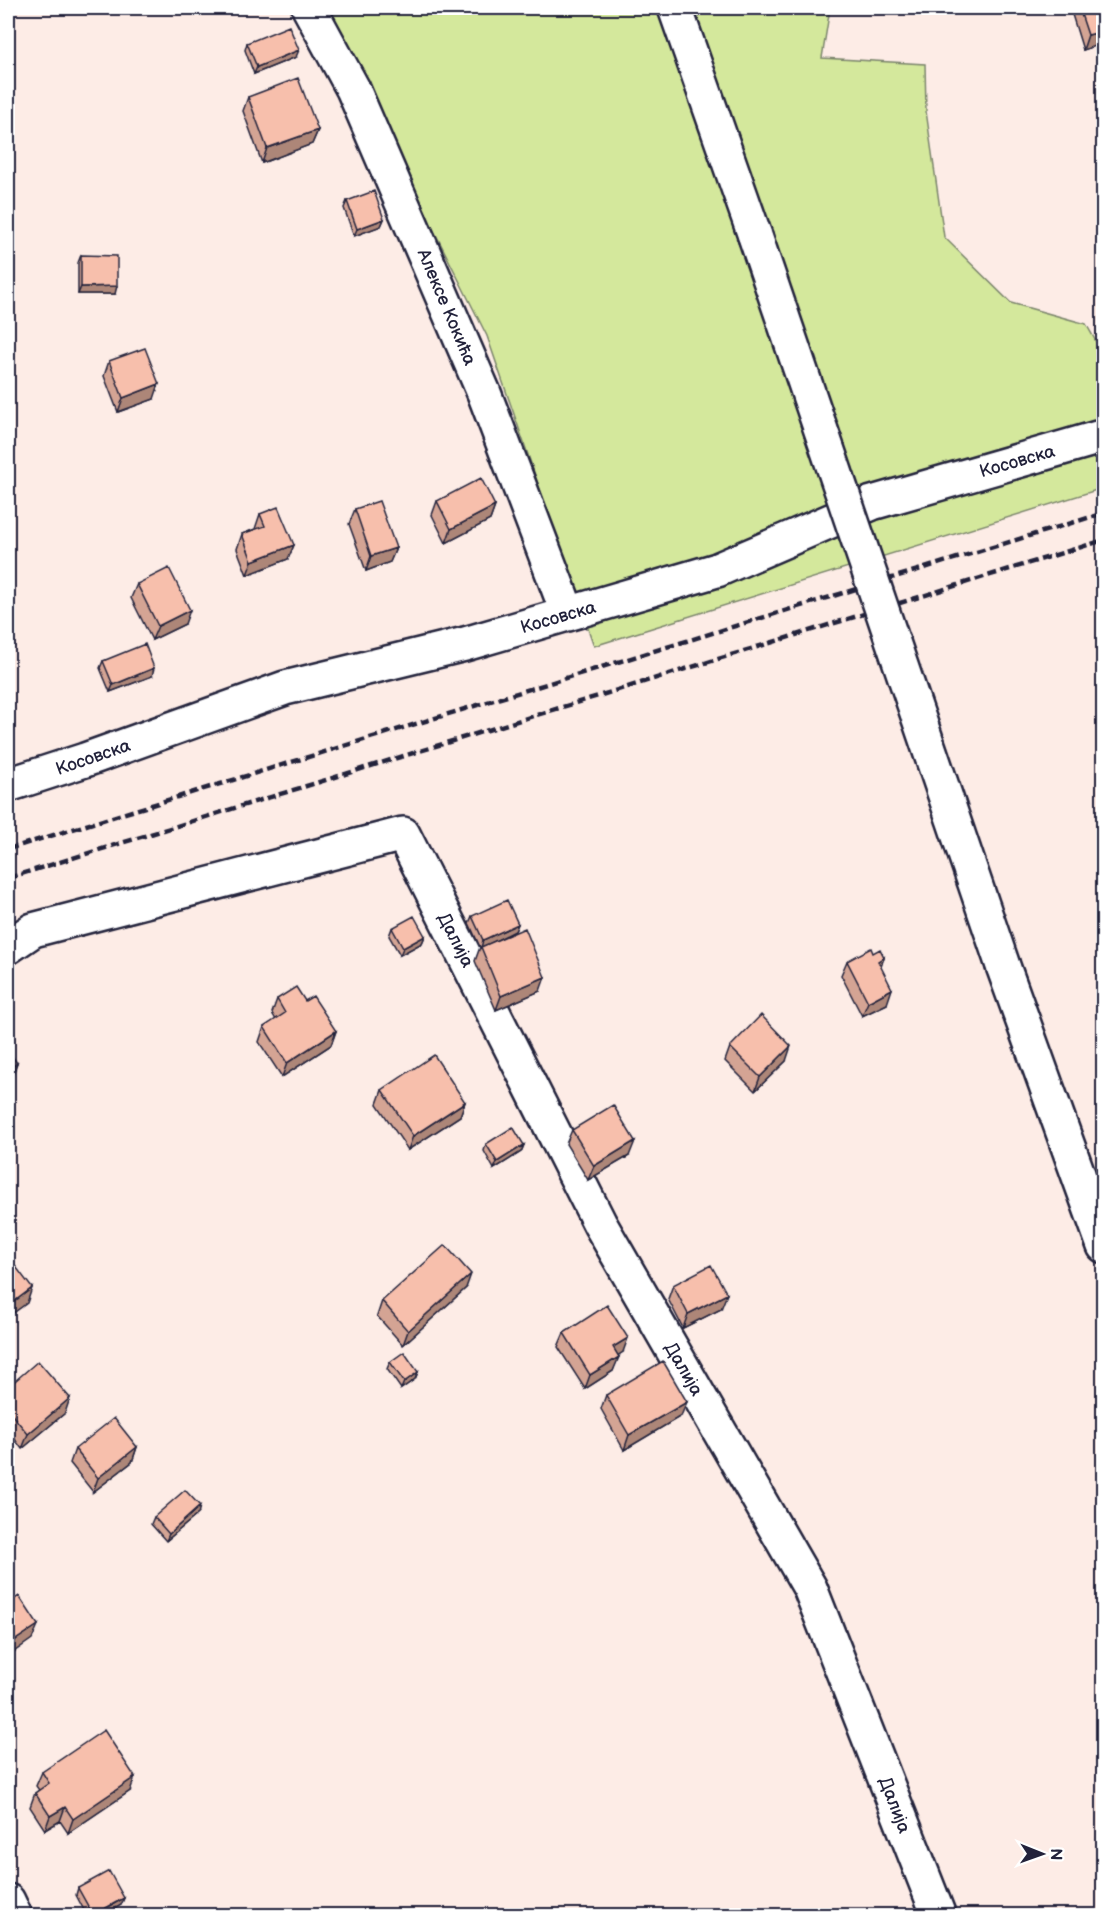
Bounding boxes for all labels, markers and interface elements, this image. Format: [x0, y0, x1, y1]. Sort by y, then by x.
street label: Алексе Кокића [412, 245, 481, 369]
street label: Косовска [977, 441, 1058, 482]
street label: Косовска [518, 597, 599, 638]
street label: Косовска [53, 735, 134, 780]
street label: Далија [433, 909, 478, 971]
street label: Далија [660, 1339, 707, 1400]
street label: Далија [874, 1774, 915, 1837]
north arrow [1012, 1824, 1072, 1884]
text: N [1046, 1848, 1065, 1860]

